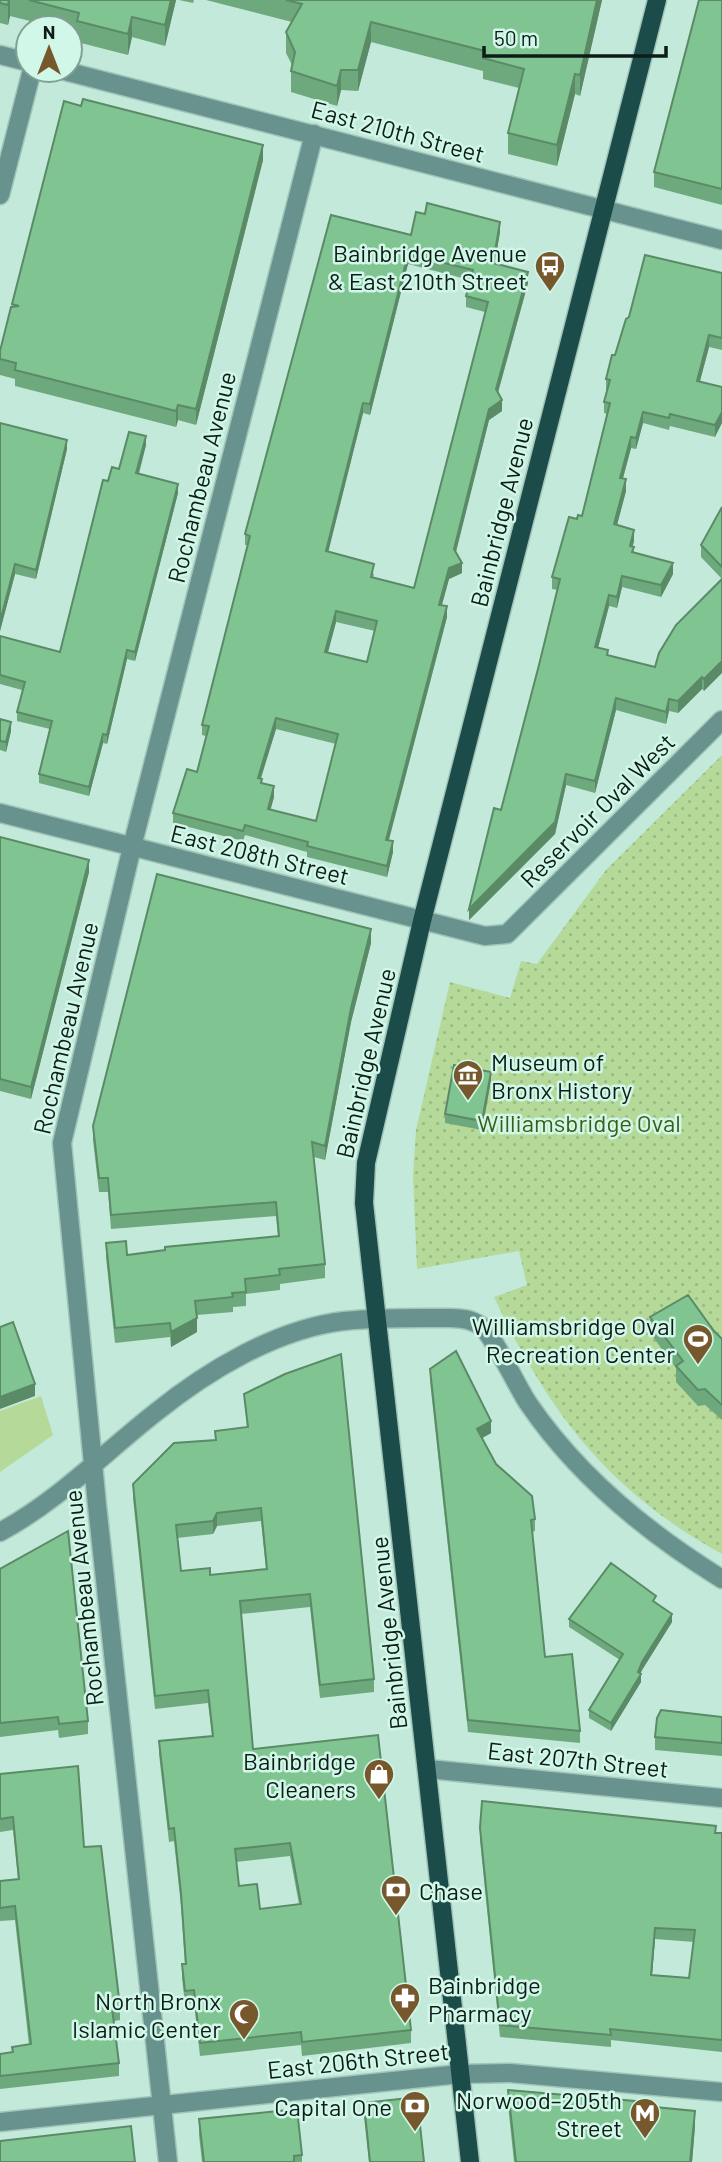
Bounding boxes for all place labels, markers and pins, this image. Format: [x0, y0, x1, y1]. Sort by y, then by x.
place label: Bainbridge Avenue & East 210th Street [328, 238, 527, 295]
bus stop icon: Bainbridge Avenue & East 210th Street [533, 249, 567, 293]
place label: Museum of Bronx History [491, 1047, 632, 1104]
museum icon: Museum of Bronx History [451, 1058, 485, 1102]
place label: Williamsbridge Oval Recreation Center [472, 1311, 675, 1368]
sports icon: Williamsbridge Oval Recreation Center [681, 1322, 715, 1366]
place label: Bainbridge Cleaners [243, 1746, 356, 1803]
shop icon: Bainbridge Cleaners [362, 1757, 396, 1801]
bank icon: Chase [379, 1873, 413, 1917]
place label: Chase [419, 1876, 483, 1905]
place label: Bainbridge Pharmacy [428, 1970, 541, 2027]
pharmacy icon: Bainbridge Pharmacy [388, 1981, 422, 2025]
place label: North Bronx Islamic Center [72, 1986, 221, 2043]
mosque icon: North Bronx Islamic Center [227, 1997, 261, 2041]
place label: Norwood–205th Street [456, 2085, 622, 2142]
bank icon: Capital One [398, 2089, 432, 2133]
place label: Capital One [274, 2092, 392, 2121]
metro station icon: Norwood–205th Street [628, 2096, 662, 2140]

